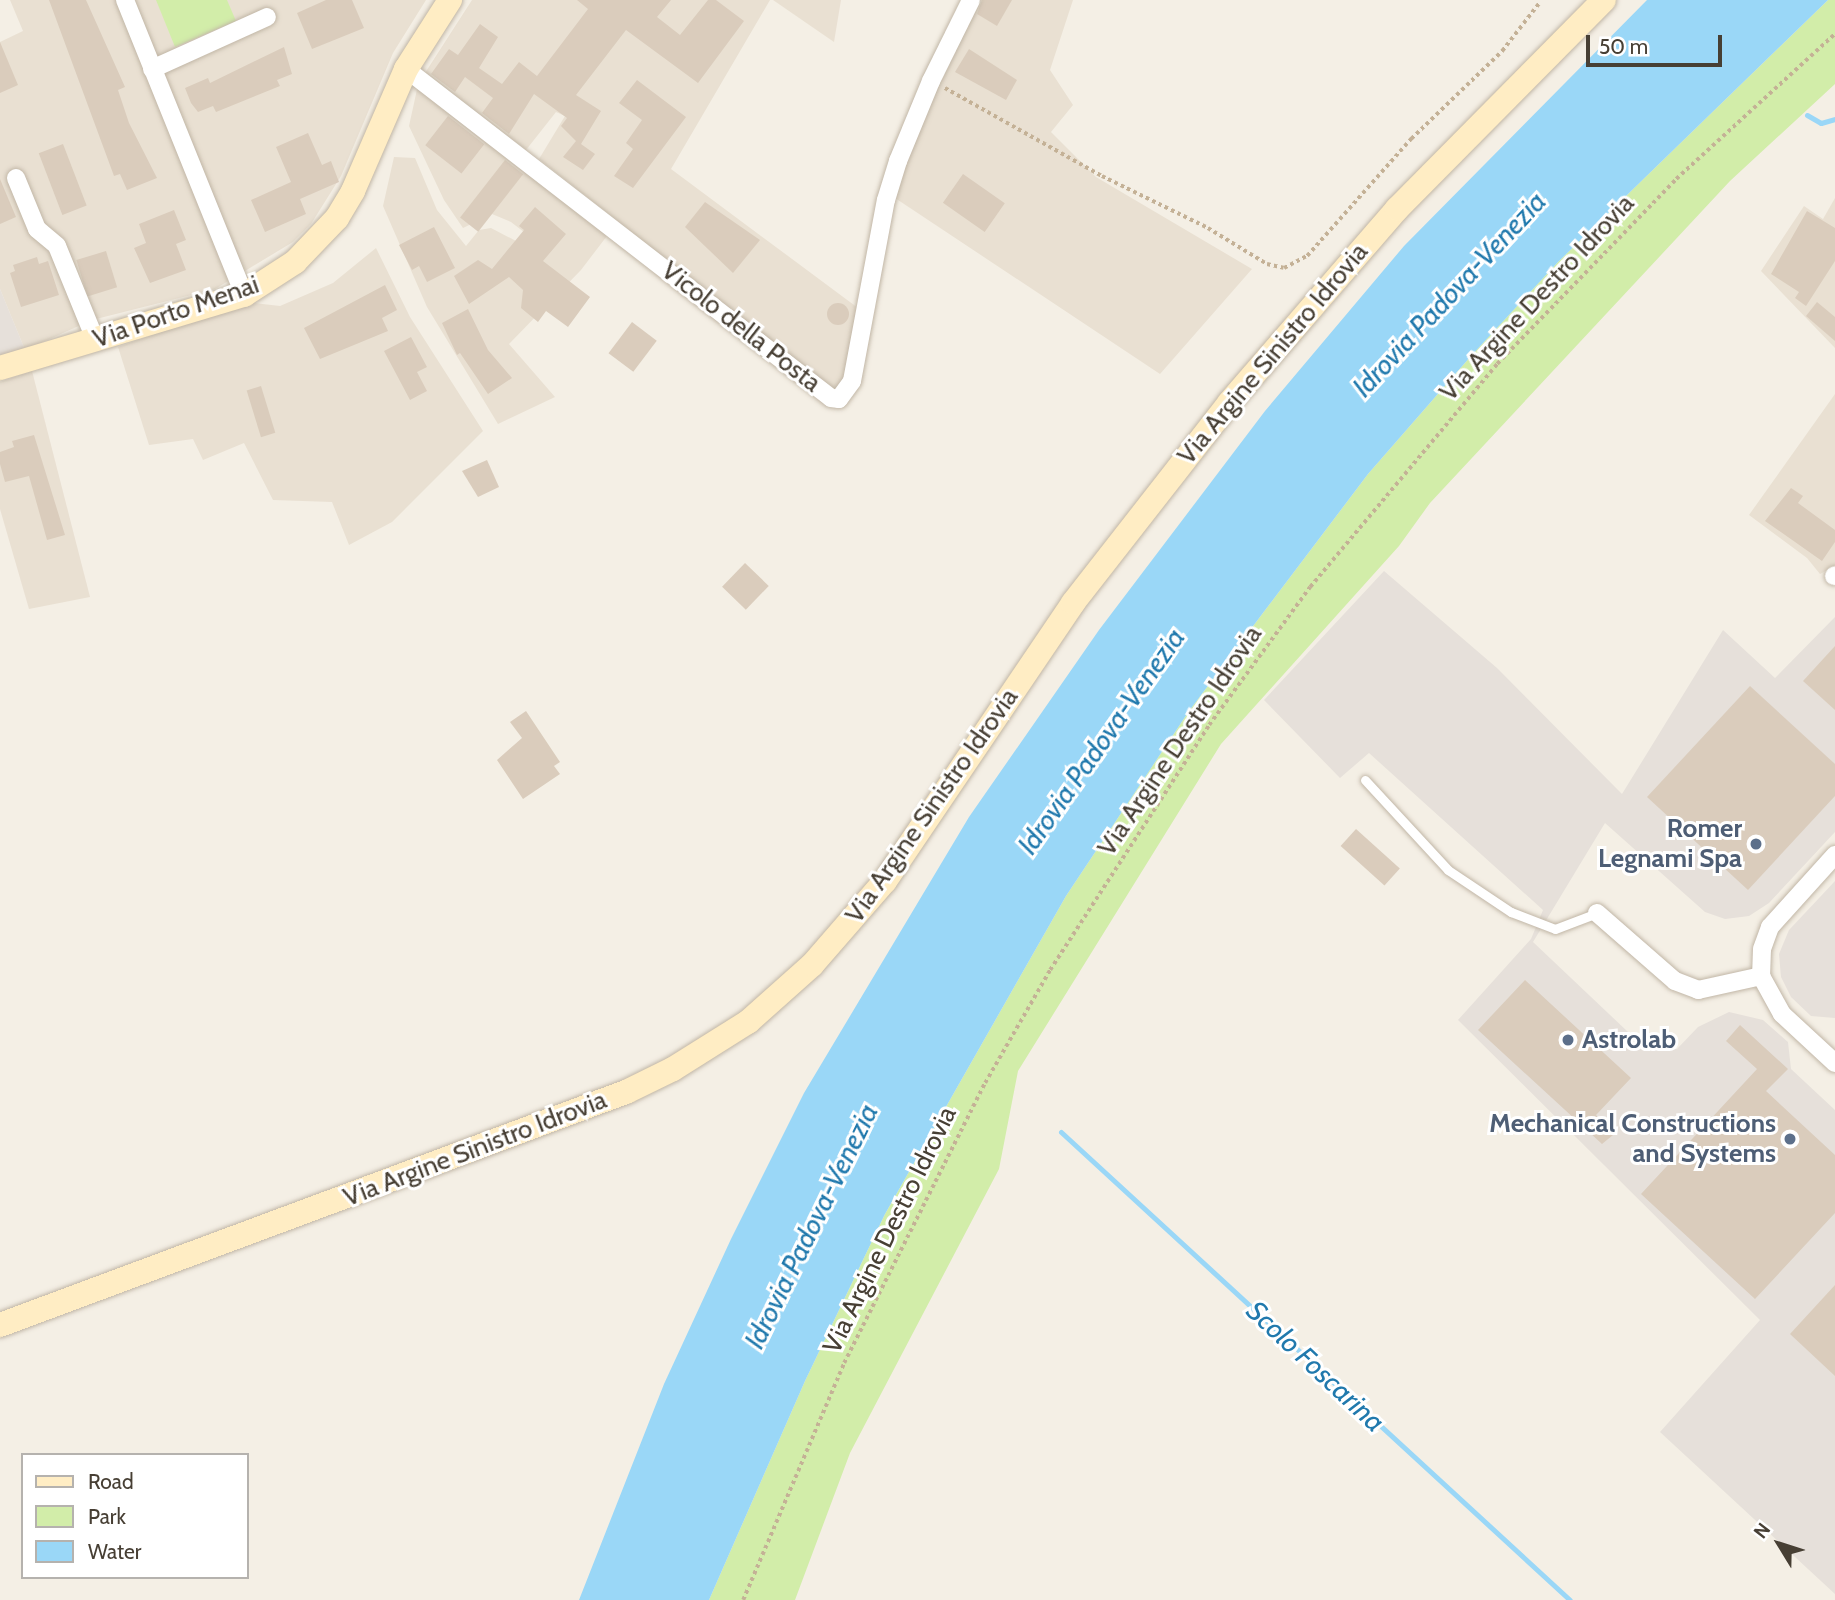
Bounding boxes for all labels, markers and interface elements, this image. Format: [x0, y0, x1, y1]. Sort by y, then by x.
scale bar [1590, 21, 1727, 65]
text: 50 m [1599, 34, 1648, 59]
water label: Idrovia Padova-Venezia [1345, 185, 1553, 403]
street label: Via Argine Destro Idrovia [1433, 188, 1641, 408]
street label: Via Argine Sinistro Idrovia [1171, 237, 1375, 471]
street label: Vicolo della Posta [655, 255, 827, 399]
street label: Via Porto Menai [89, 269, 263, 355]
street label: Via Argine Destro Idrovia [1091, 620, 1269, 862]
water label: Idrovia Padova-Venezia [1010, 622, 1192, 860]
street label: Via Argine Sinistro Idrovia [839, 683, 1025, 929]
place label: Romer Legnami Spa [1598, 813, 1742, 874]
marker: Romer Legnami Spa [1748, 836, 1764, 852]
place label: Astrolab [1582, 1024, 1676, 1056]
marker: Astrolab [1560, 1032, 1576, 1048]
street label: Via Argine Sinistro Idrovia [339, 1084, 611, 1214]
water label: Idrovia Padova-Venezia [737, 1098, 885, 1354]
street label: Via Argine Destro Idrovia [817, 1102, 963, 1358]
place label: Mechanical Constructions and Systems [1489, 1108, 1776, 1170]
marker: Mechanical Constructions and Systems [1782, 1131, 1798, 1147]
water label: Scolo Foscarina [1240, 1294, 1392, 1438]
legend [21, 1453, 248, 1579]
text: Road [88, 1469, 134, 1494]
text: Park [88, 1504, 126, 1529]
north arrow [1744, 1509, 1814, 1579]
text: N [1749, 1518, 1775, 1543]
text: Water [88, 1539, 141, 1564]

